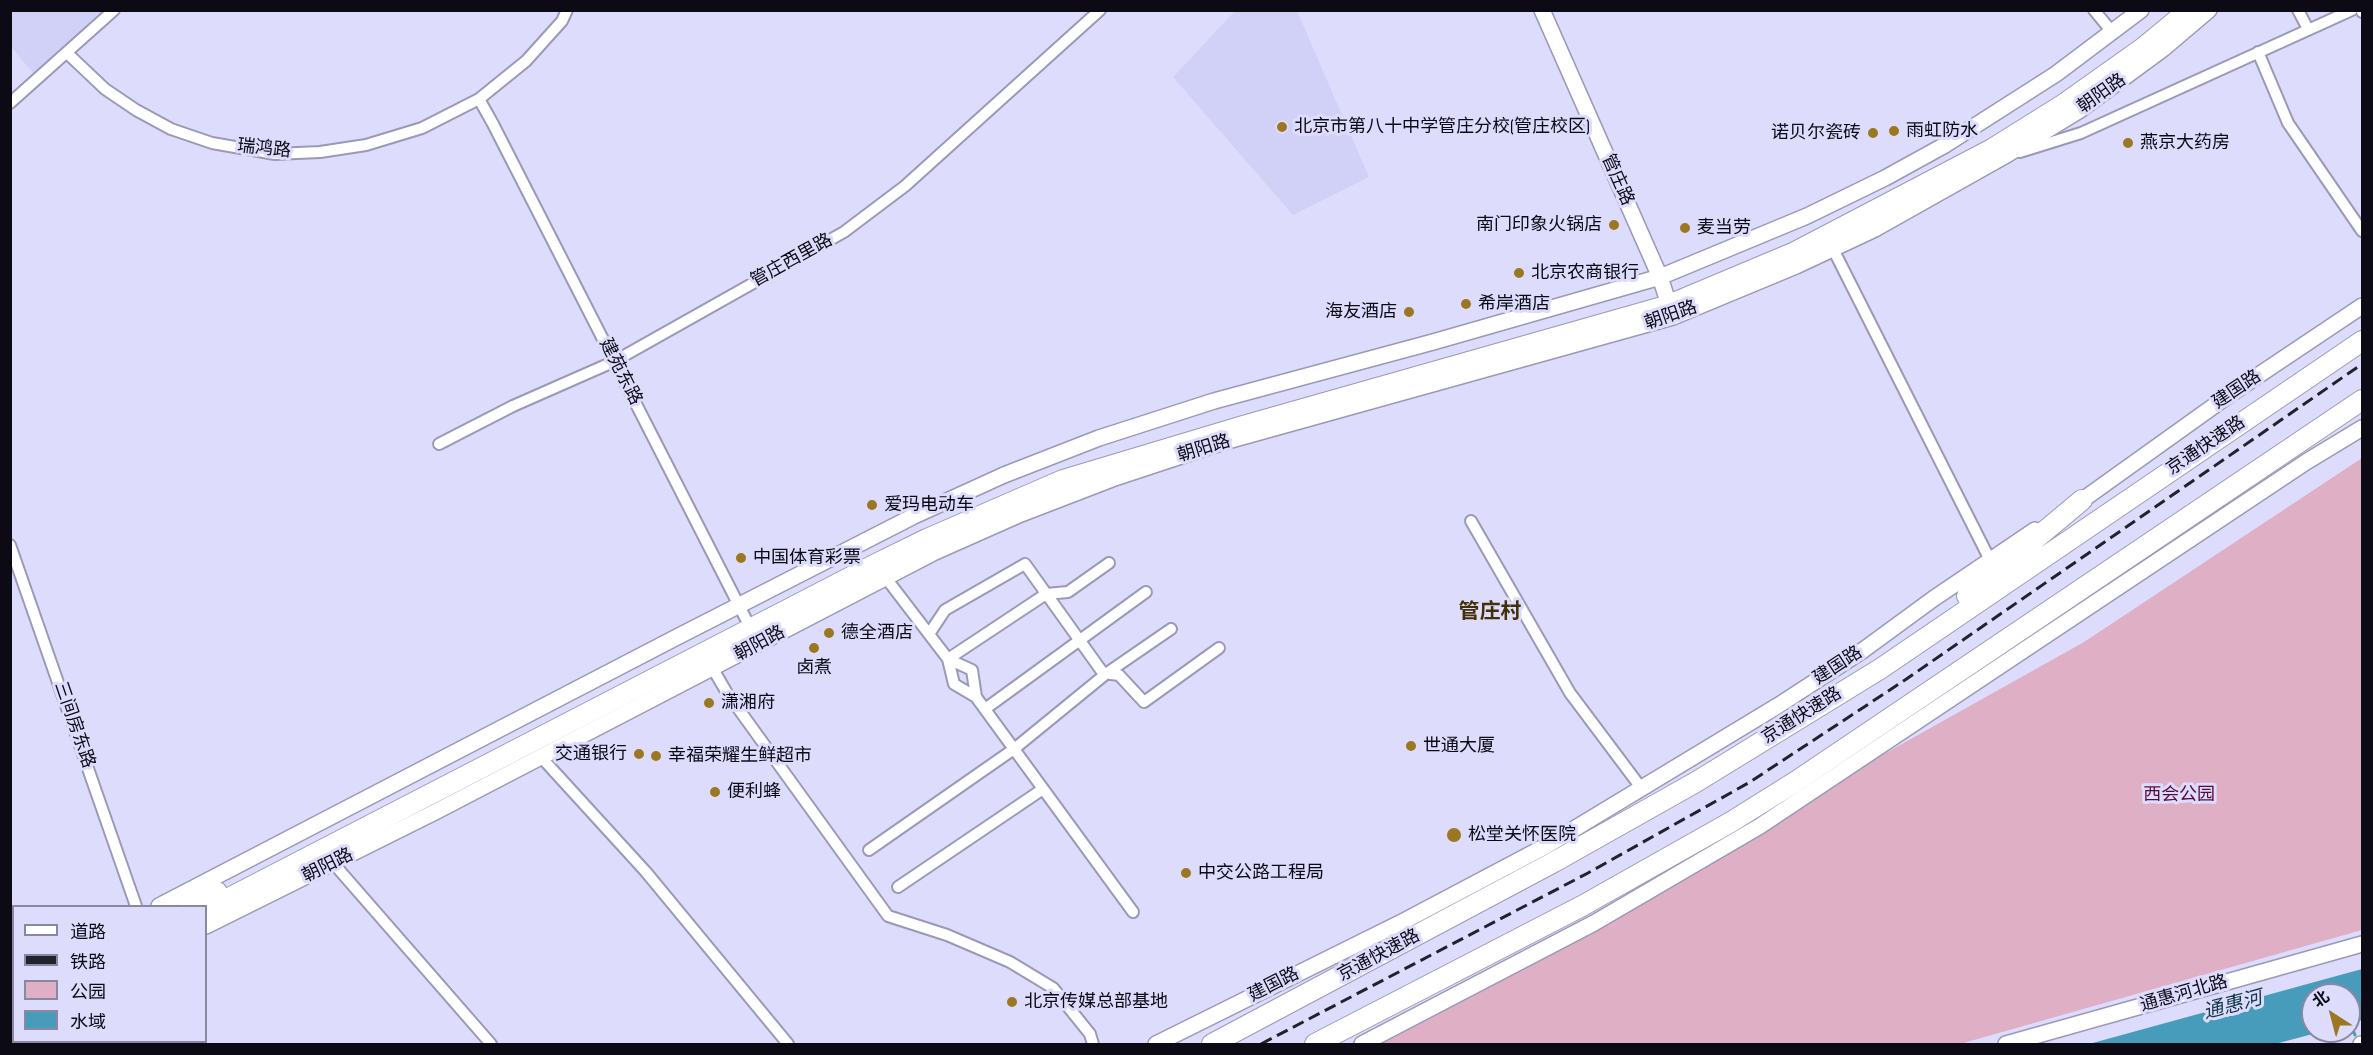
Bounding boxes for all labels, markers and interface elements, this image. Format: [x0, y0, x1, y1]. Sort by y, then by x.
street label: 朝阳路 [2074, 70, 2130, 118]
place label: 北京市第八十中学管庄分校(管庄校区) [1294, 116, 1590, 138]
marker: 北京市第八十中学管庄分校(管庄校区) [1275, 120, 1289, 134]
place label: 雨虹防水 [1906, 120, 1978, 142]
place label: 诺贝尔瓷砖 [1771, 122, 1861, 144]
marker: 雨虹防水 [1887, 124, 1901, 138]
marker: 诺贝尔瓷砖 [1866, 126, 1880, 140]
place label: 燕京大药房 [2140, 132, 2230, 154]
street label: 瑞鸿路 [236, 135, 292, 163]
marker: 燕京大药房 [2121, 136, 2135, 150]
street label: 管庄路 [1596, 151, 1638, 209]
place label: 南门印象火锅店 [1476, 214, 1602, 236]
place label: 麦当劳 [1697, 217, 1751, 239]
marker: 南门印象火锅店 [1607, 218, 1621, 232]
marker: 麦当劳 [1678, 221, 1692, 235]
street label: 管庄西里路 [747, 230, 837, 292]
place label: 北京农商银行 [1531, 262, 1639, 284]
marker: 北京农商银行 [1512, 266, 1526, 280]
place label: 希岸酒店 [1478, 293, 1550, 315]
marker: 希岸酒店 [1459, 297, 1473, 311]
street label: 朝阳路 [1642, 297, 1700, 335]
place label: 海友酒店 [1325, 301, 1397, 323]
marker: 海友酒店 [1402, 305, 1416, 319]
street label: 建苑东路 [594, 335, 646, 409]
street label: 建国路 [2209, 366, 2265, 414]
street label: 京通快速路 [2163, 412, 2249, 480]
street label: 朝阳路 [1175, 431, 1233, 467]
place label: 爱玛电动车 [884, 494, 974, 516]
marker: 爱玛电动车 [865, 498, 879, 512]
place label: 中国体育彩票 [753, 547, 861, 569]
marker: 中国体育彩票 [734, 551, 748, 565]
district label: 管庄村 [1459, 600, 1521, 626]
street label: 朝阳路 [731, 622, 789, 666]
place label: 德全酒店 [841, 622, 913, 644]
marker: 德全酒店 [822, 626, 836, 640]
marker: 卤煮 [807, 641, 821, 655]
street label: 建国路 [1809, 642, 1867, 690]
place label: 卤煮 [796, 657, 832, 679]
street label: 三间房东路 [49, 679, 99, 771]
street label: 京通快速路 [1758, 683, 1846, 749]
place label: 潇湘府 [721, 692, 775, 714]
marker: 潇湘府 [702, 696, 716, 710]
place label: 世通大厦 [1423, 735, 1495, 757]
marker: 世通大厦 [1404, 739, 1418, 753]
place label: 交通银行 [555, 743, 627, 765]
place label: 幸福荣耀生鲜超市 [668, 745, 812, 767]
marker: 交通银行 [632, 747, 646, 761]
marker: 幸福荣耀生鲜超市 [649, 749, 663, 763]
place label: 便利蜂 [727, 781, 781, 803]
park label: 西会公园 [2143, 784, 2215, 806]
marker: 便利蜂 [708, 785, 722, 799]
place label: 松堂关怀医院 [1468, 824, 1576, 846]
marker: 松堂关怀医院 [1445, 826, 1463, 844]
street label: 朝阳路 [299, 844, 357, 888]
place label: 中交公路工程局 [1198, 862, 1324, 884]
marker: 中交公路工程局 [1179, 866, 1193, 880]
legend [12, 905, 207, 1043]
text: 道路 [70, 922, 106, 943]
street label: 京通快速路 [1334, 925, 1424, 987]
text: 铁路 [70, 952, 106, 973]
street label: 建国路 [1245, 963, 1303, 1007]
street label: 通惠河北路 [2138, 971, 2230, 1017]
text: 公园 [70, 982, 106, 1003]
north arrow [2301, 983, 2361, 1043]
water label: 通惠河 [2201, 987, 2265, 1025]
text: 北 [2309, 987, 2333, 1012]
place label: 北京传媒总部基地 [1024, 991, 1168, 1013]
marker: 北京传媒总部基地 [1005, 995, 1019, 1009]
text: 水域 [70, 1012, 106, 1033]

